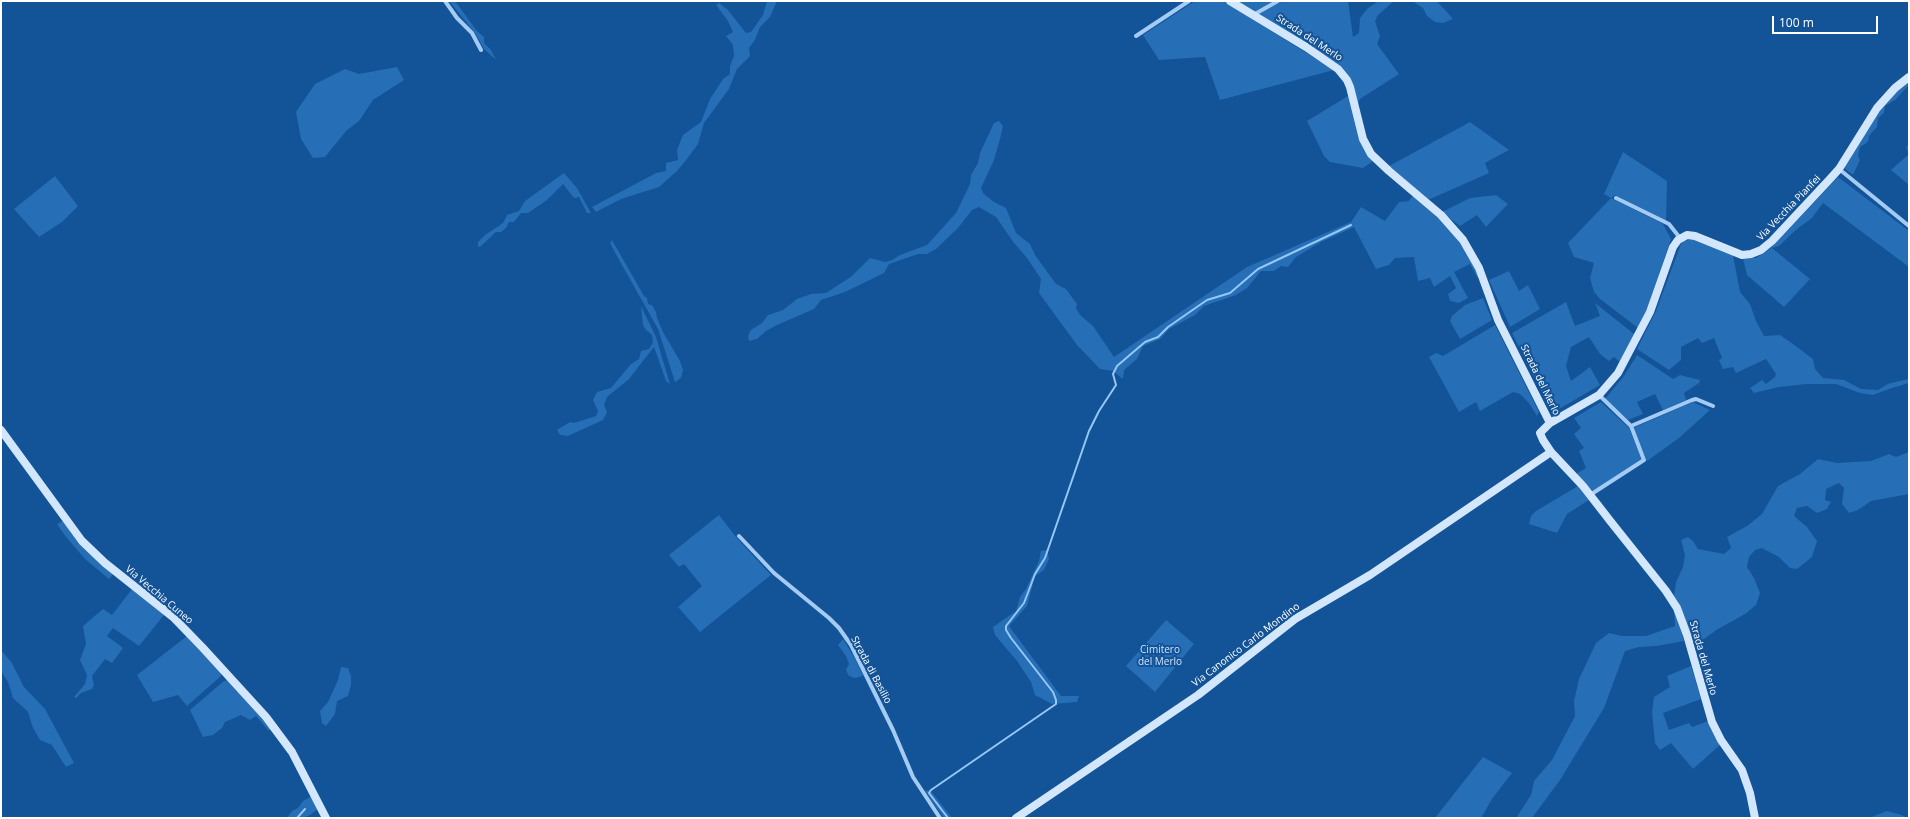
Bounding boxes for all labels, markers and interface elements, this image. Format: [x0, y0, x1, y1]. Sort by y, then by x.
scale bar [1774, 8, 1880, 34]
street label: Strada del Merlo [1273, 12, 1345, 64]
text: 100 m [1779, 14, 1814, 31]
street label: Via Vecchia Pianfei [1755, 173, 1823, 243]
street label: Strada del Merlo [1518, 343, 1562, 417]
street label: Via Vecchia Cuneo [123, 563, 195, 627]
street label: Via Canonico Carlo Mondino [1190, 601, 1302, 689]
street label: Strada del Merlo [1687, 619, 1719, 697]
street label: Strada di Basilio [848, 634, 894, 706]
park label: Cimitero del Merlo [1138, 644, 1182, 668]

